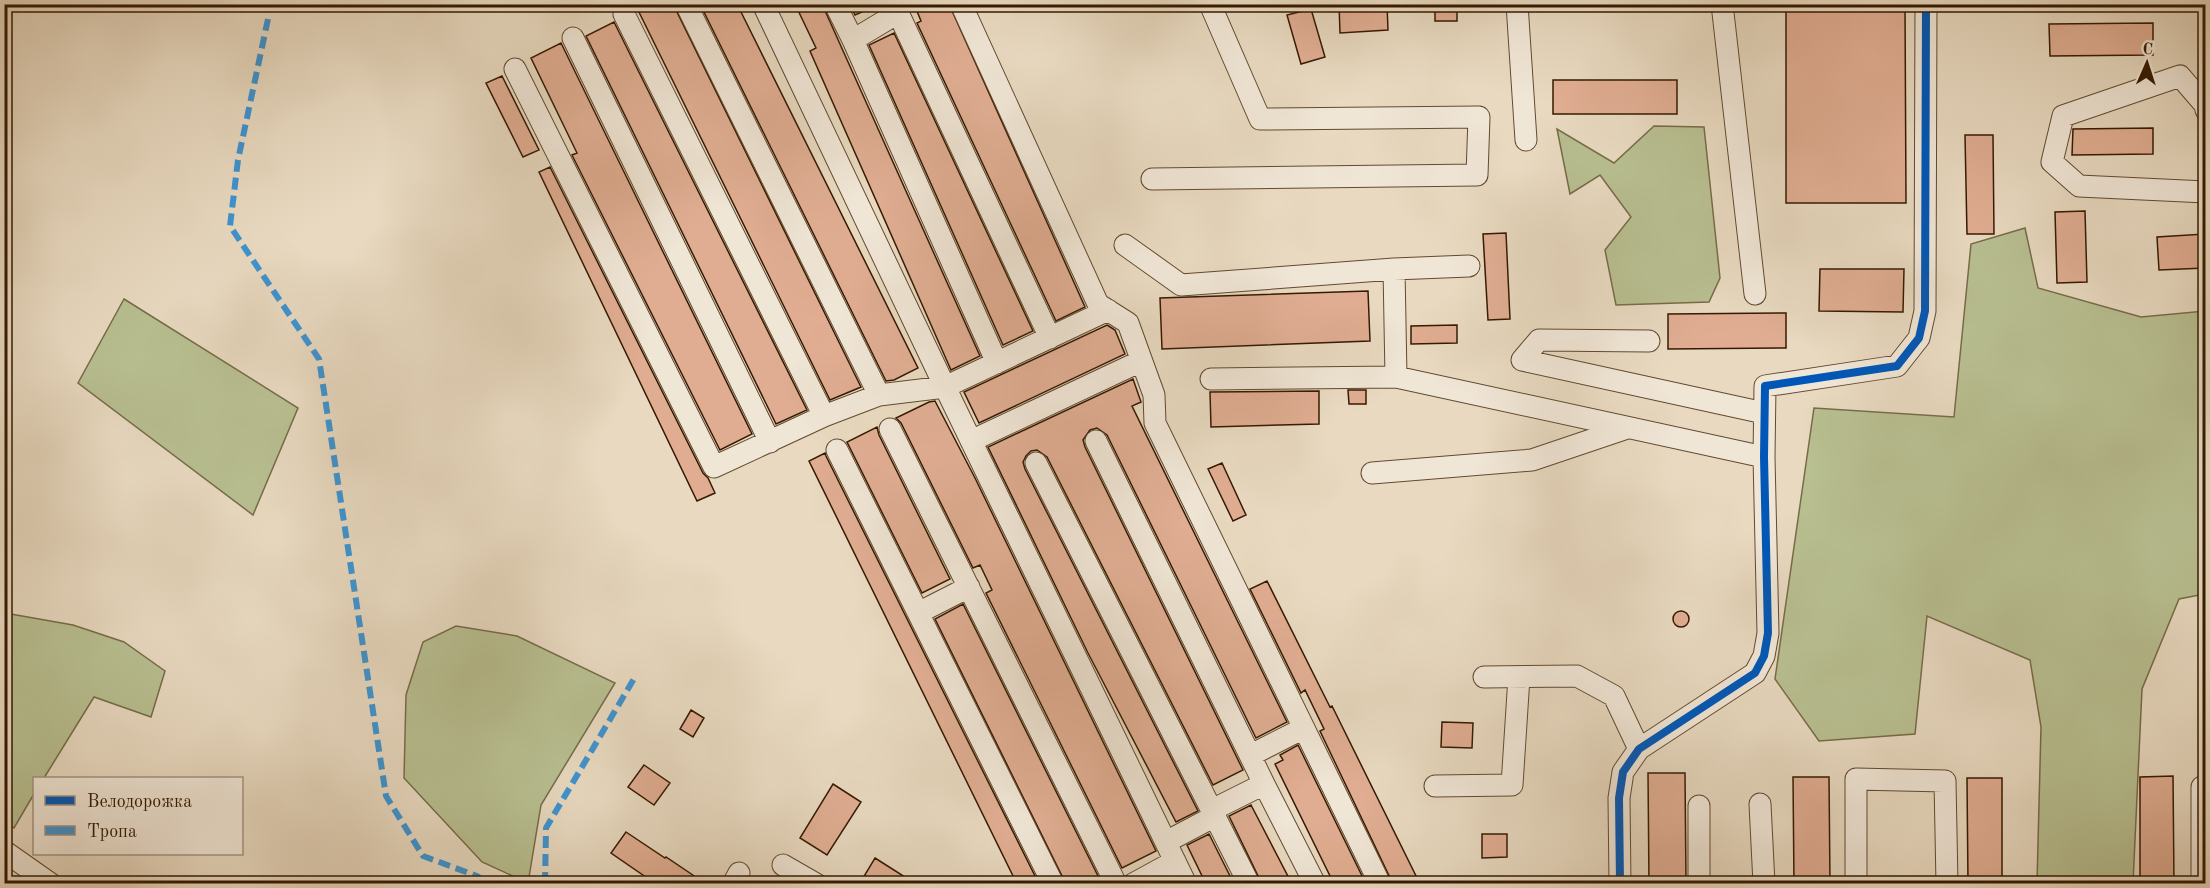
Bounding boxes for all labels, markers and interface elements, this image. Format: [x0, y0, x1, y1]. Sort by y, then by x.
north arrow [2117, 33, 2177, 93]
text: С [2142, 42, 2153, 58]
legend [33, 777, 243, 855]
text: Велодорожка [87, 793, 192, 811]
text: Тропа [87, 823, 137, 841]

